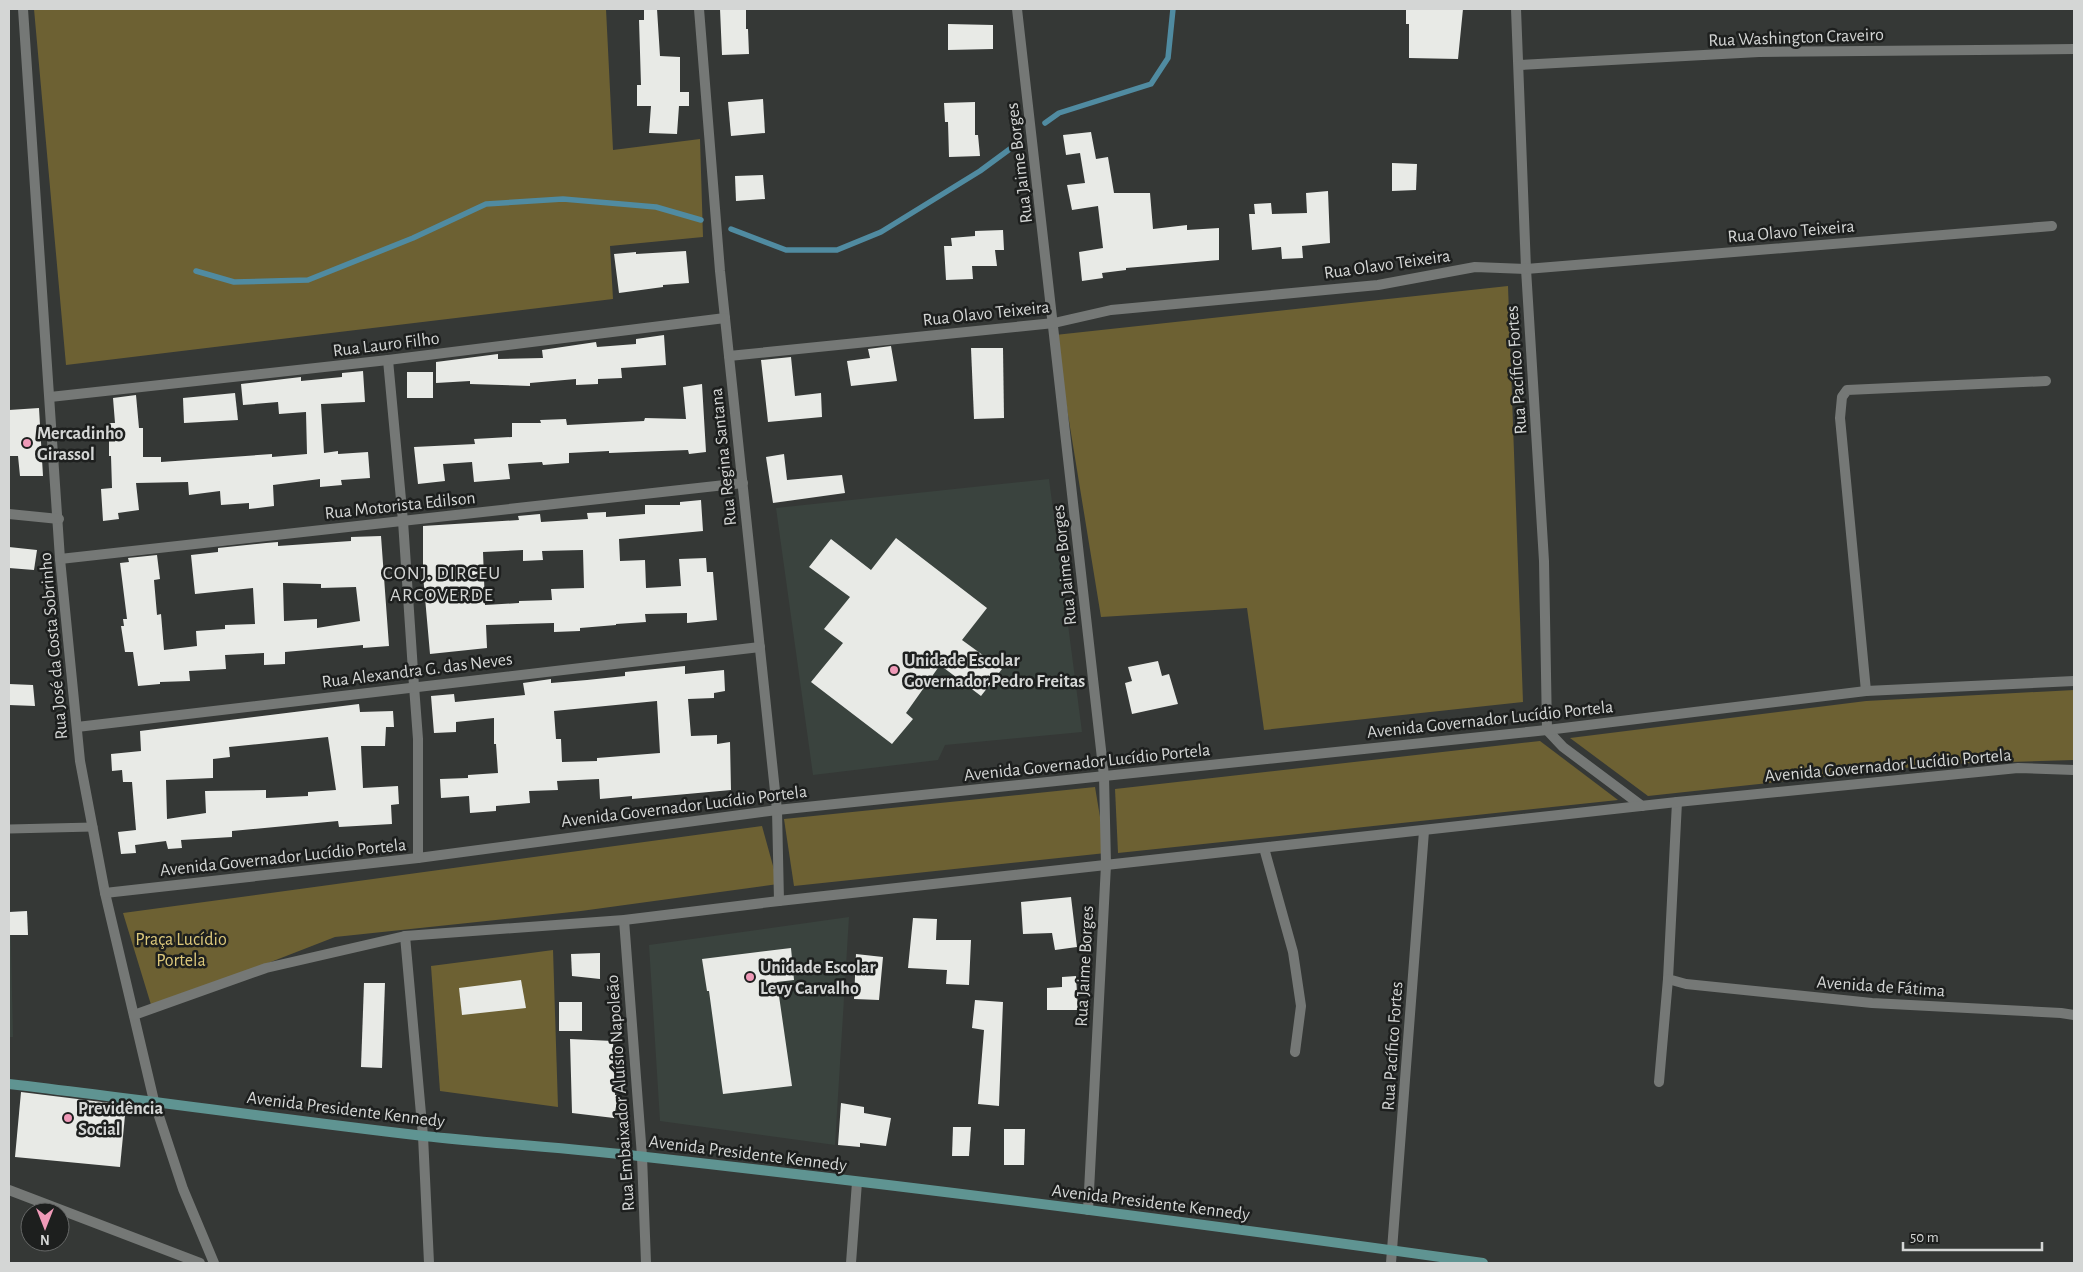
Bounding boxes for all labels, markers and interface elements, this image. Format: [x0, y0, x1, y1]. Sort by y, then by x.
street label: Rua Washington Craveiro [1708, 26, 1884, 50]
street label: Rua Jaime Borges [1004, 102, 1036, 224]
street label: Rua Olavo Teixeira [1727, 217, 1855, 247]
street label: Rua Olavo Teixeira [1323, 247, 1452, 283]
street label: Rua Olavo Teixeira [922, 298, 1051, 330]
street label: Rua Pacífico Fortes [1504, 305, 1530, 435]
street label: Rua Lauro Filho [332, 330, 441, 360]
street label: Rua Regina Santana [708, 387, 740, 527]
place label: Mercadinho Girassol [37, 425, 124, 464]
marker: Mercadinho Girassol [21, 437, 33, 449]
street label: Rua Motorista Edilson [324, 489, 476, 523]
street label: Rua Jaime Borges [1050, 504, 1080, 626]
street label: Rua José da Costa Sobrinho [37, 551, 71, 740]
district label: CONJ. DIRCEU ARCOVERDE [383, 564, 501, 605]
street label: Rua Alexandra G. das Neves [321, 650, 514, 692]
place label: Unidade Escolar Governador Pedro Freitas [904, 652, 1085, 691]
marker: Unidade Escolar Governador Pedro Freitas [888, 664, 900, 676]
street label: Avenida Governador Lucídio Portela [1366, 698, 1614, 742]
street label: Avenida Governador Lucídio Portela [963, 741, 1211, 785]
street label: Avenida Governador Lucídio Portela [1764, 746, 2012, 786]
street label: Avenida Governador Lucídio Portela [560, 783, 808, 831]
street label: Avenida Governador Lucídio Portela [159, 836, 407, 880]
street label: Rua Jaime Borges [1073, 905, 1097, 1027]
park label: Praça Lucídio Portela [135, 931, 227, 970]
place label: Unidade Escolar Levy Carvalho [760, 959, 876, 998]
marker: Unidade Escolar Levy Carvalho [744, 971, 756, 983]
street label: Rua Embaixador Aluísio Napoleão [604, 974, 638, 1212]
street label: Avenida de Fátima [1816, 974, 1946, 1000]
street label: Rua Pacífico Fortes [1380, 981, 1406, 1111]
street label: Avenida Presidente Kennedy [246, 1089, 446, 1131]
place label: Previdência Social [78, 1100, 163, 1139]
marker: Previdência Social [62, 1112, 74, 1124]
street label: Avenida Presidente Kennedy [648, 1133, 848, 1175]
street label: Avenida Presidente Kennedy [1051, 1182, 1251, 1224]
north arrow [20, 1202, 70, 1252]
scale bar [1903, 1220, 2042, 1252]
text: 50 m [1910, 1230, 1939, 1245]
text: N [40, 1232, 50, 1246]

